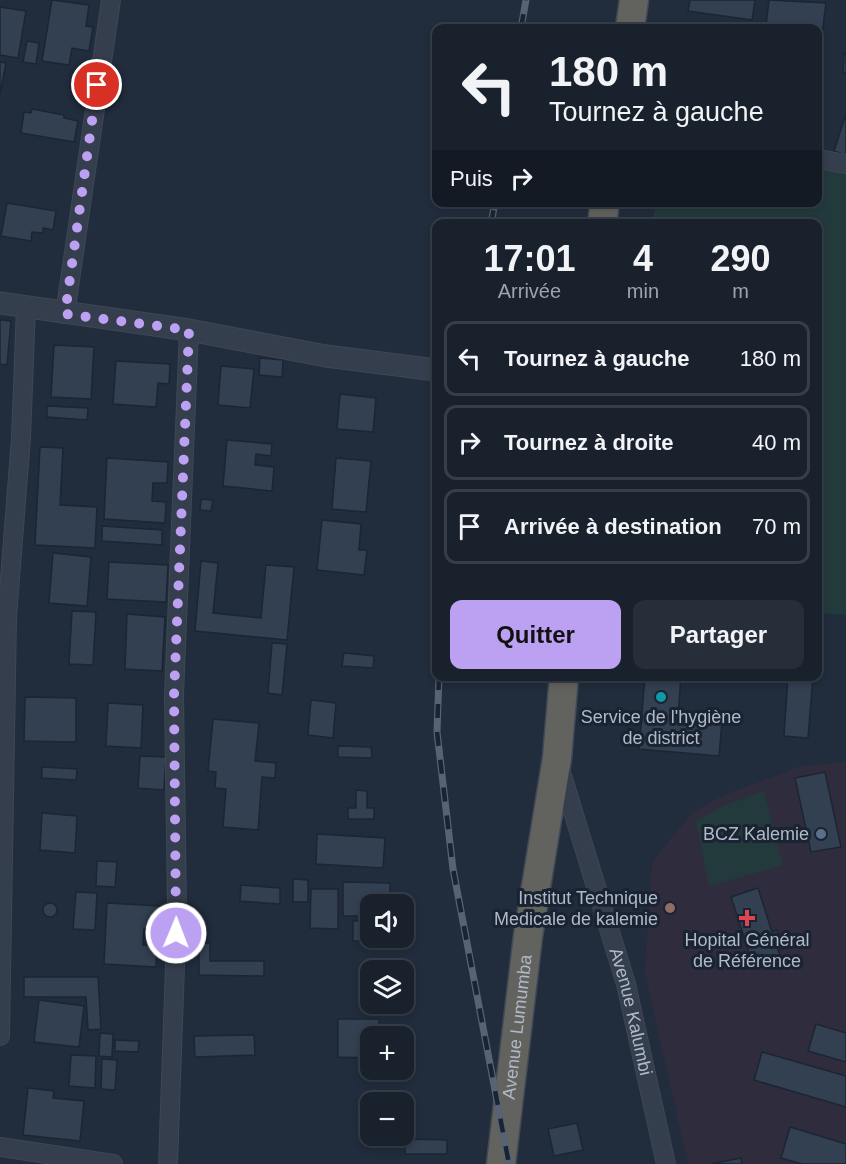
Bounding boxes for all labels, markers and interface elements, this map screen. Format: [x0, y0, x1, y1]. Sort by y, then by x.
icon: left [450, 48, 528, 126]
text: 180 m [549, 48, 668, 95]
pin [71, 59, 122, 110]
icon: arrive [80, 68, 113, 101]
text: Tournez à gauche [549, 97, 764, 127]
icon: right [505, 162, 538, 195]
text: Puis [450, 166, 493, 191]
text: 17:01 [483, 238, 575, 279]
text: 4 [633, 238, 653, 279]
text: 290 [710, 238, 771, 279]
text: Arrivée [498, 280, 561, 302]
text: min [627, 280, 659, 302]
text: m [732, 280, 749, 302]
icon: left [453, 342, 486, 375]
text: Tournez à gauche [504, 346, 689, 371]
text: 180 m [740, 346, 801, 371]
icon: right [453, 426, 486, 459]
text: Tournez à droite [504, 430, 674, 455]
text: 40 m [752, 430, 801, 455]
icon: arrive [453, 510, 486, 543]
text: Arrivée à destination [504, 514, 722, 539]
text: 70 m [752, 514, 801, 539]
button: Quitter [450, 600, 621, 669]
button: Partager [633, 600, 804, 669]
marker: Service de l'hygiène de district [654, 690, 668, 704]
place label: Service de l'hygiène de district [581, 707, 741, 748]
place label: BCZ Kalemie [703, 824, 809, 844]
marker: BCZ Kalemie [814, 827, 828, 841]
place label: Institut Technique Medicale de kalemie [494, 888, 658, 929]
map controls [360, 894, 414, 1146]
button: sound [360, 894, 414, 948]
position arrow [144, 901, 208, 965]
marker: Institut Technique Medicale de kalemie [663, 901, 677, 915]
marker: Hopital Général de Référence [738, 909, 756, 927]
place label: Hopital Général de Référence [684, 930, 810, 971]
street label: Avenue Kalumbi [605, 945, 656, 1077]
street label: Avenue Lumumba [499, 952, 536, 1101]
button: layers [360, 960, 414, 1014]
button: + [360, 1026, 414, 1080]
button: − [360, 1092, 414, 1146]

